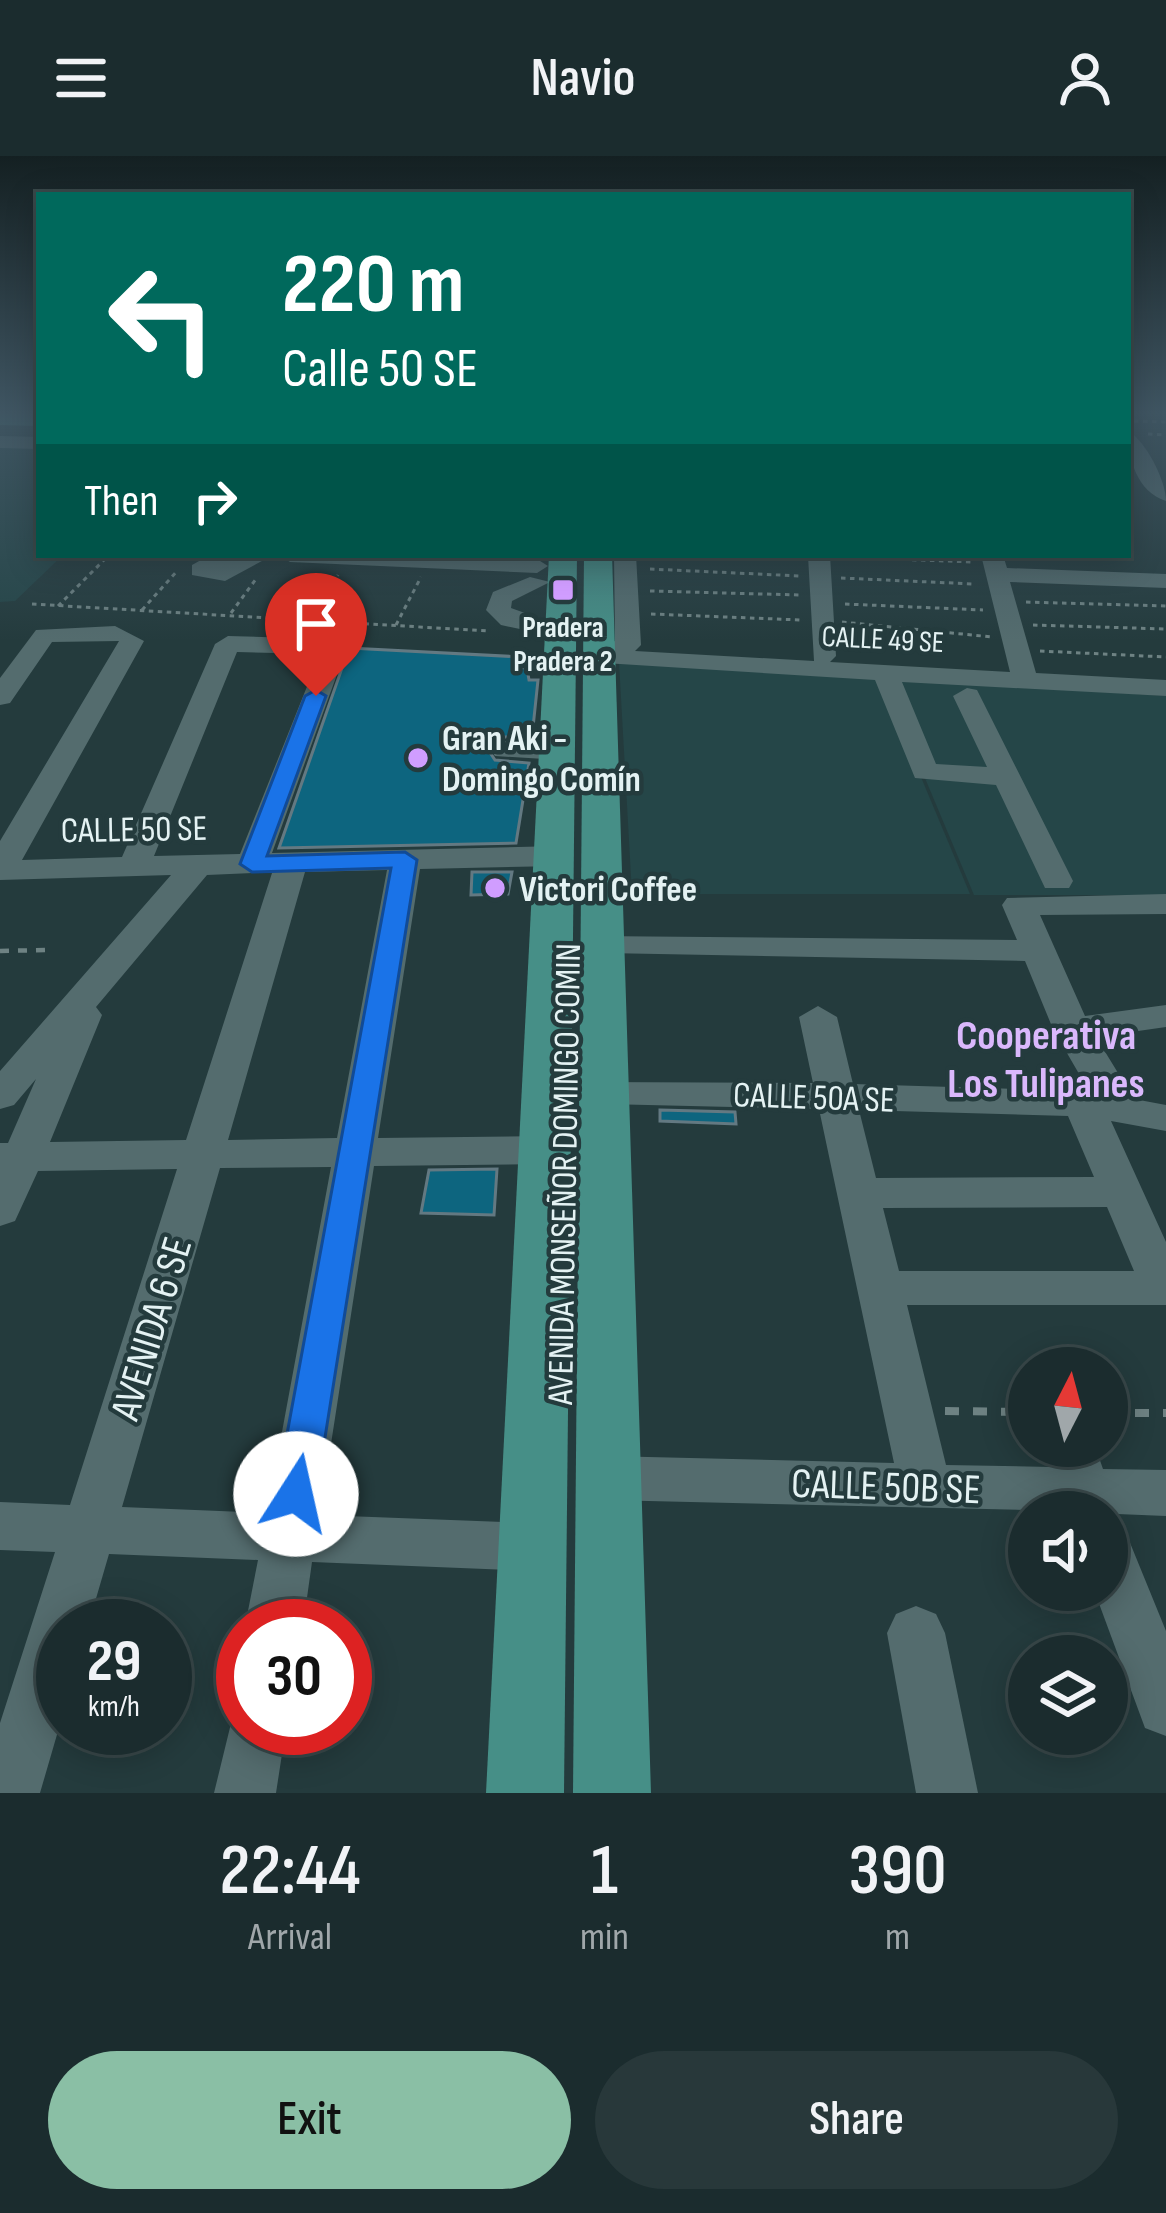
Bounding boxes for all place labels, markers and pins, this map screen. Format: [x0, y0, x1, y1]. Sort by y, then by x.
pin [265, 573, 367, 696]
marker: Pradera Pradera 2 [550, 577, 576, 603]
place label: Pradera Pradera 2 [513, 610, 613, 680]
place label: Gran Aki - Domingo Comín [442, 718, 641, 802]
marker: Gran Aki - Domingo Comín [405, 745, 431, 771]
place label: Victori Coffee [519, 869, 697, 912]
marker: Victori Coffee [482, 875, 508, 901]

